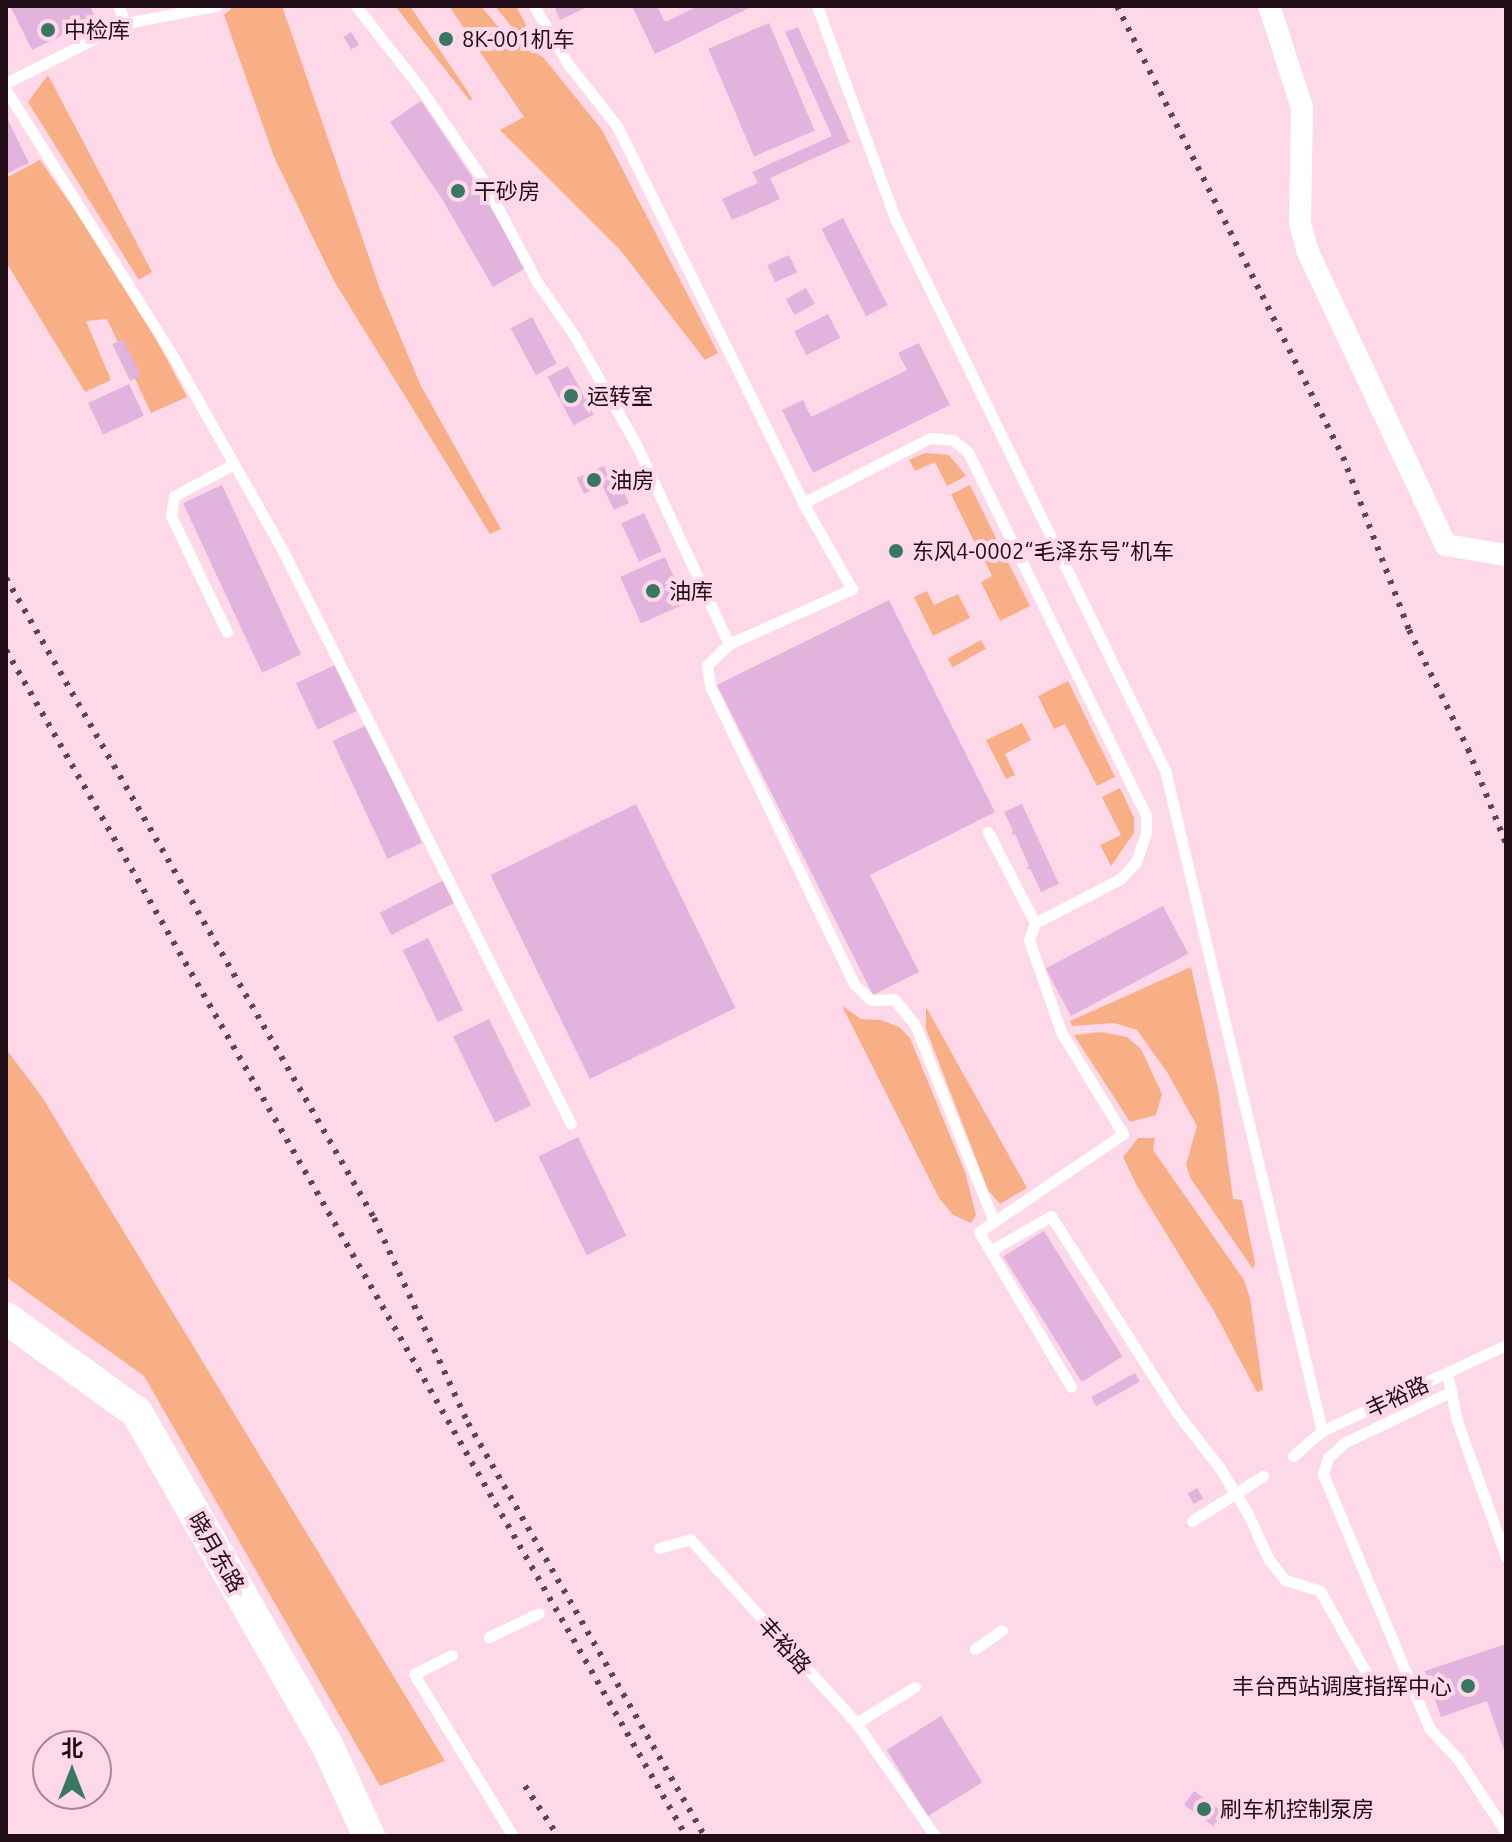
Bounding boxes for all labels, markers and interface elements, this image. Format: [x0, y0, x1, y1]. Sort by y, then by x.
place label: 中检库 [64, 17, 130, 43]
marker: 中检库 [39, 21, 57, 39]
place label: 8K-001机车 [462, 26, 575, 52]
marker: 8K-001机车 [437, 30, 455, 48]
place label: 干砂房 [474, 178, 540, 204]
marker: 干砂房 [449, 182, 467, 200]
place label: 运转室 [587, 383, 653, 409]
marker: 运转室 [562, 387, 580, 405]
place label: 油房 [610, 467, 654, 493]
marker: 油房 [585, 471, 603, 489]
place label: 东风4-0002“毛泽东号”机车 [912, 538, 1174, 564]
marker: 东风4-0002“毛泽东号”机车 [887, 542, 905, 560]
place label: 油库 [669, 578, 713, 604]
marker: 油库 [644, 582, 662, 600]
street label: 丰裕路 [1362, 1370, 1432, 1422]
street label: 晓月东路 [184, 1507, 250, 1597]
street label: 丰裕路 [753, 1612, 817, 1678]
place label: 丰台西站调度指挥中心 [1232, 1673, 1452, 1699]
marker: 丰台西站调度指挥中心 [1459, 1677, 1477, 1695]
north arrow [32, 1730, 112, 1810]
text: 北 [61, 1735, 83, 1760]
place label: 刷车机控制泵房 [1220, 1796, 1374, 1822]
marker: 刷车机控制泵房 [1195, 1800, 1213, 1818]

